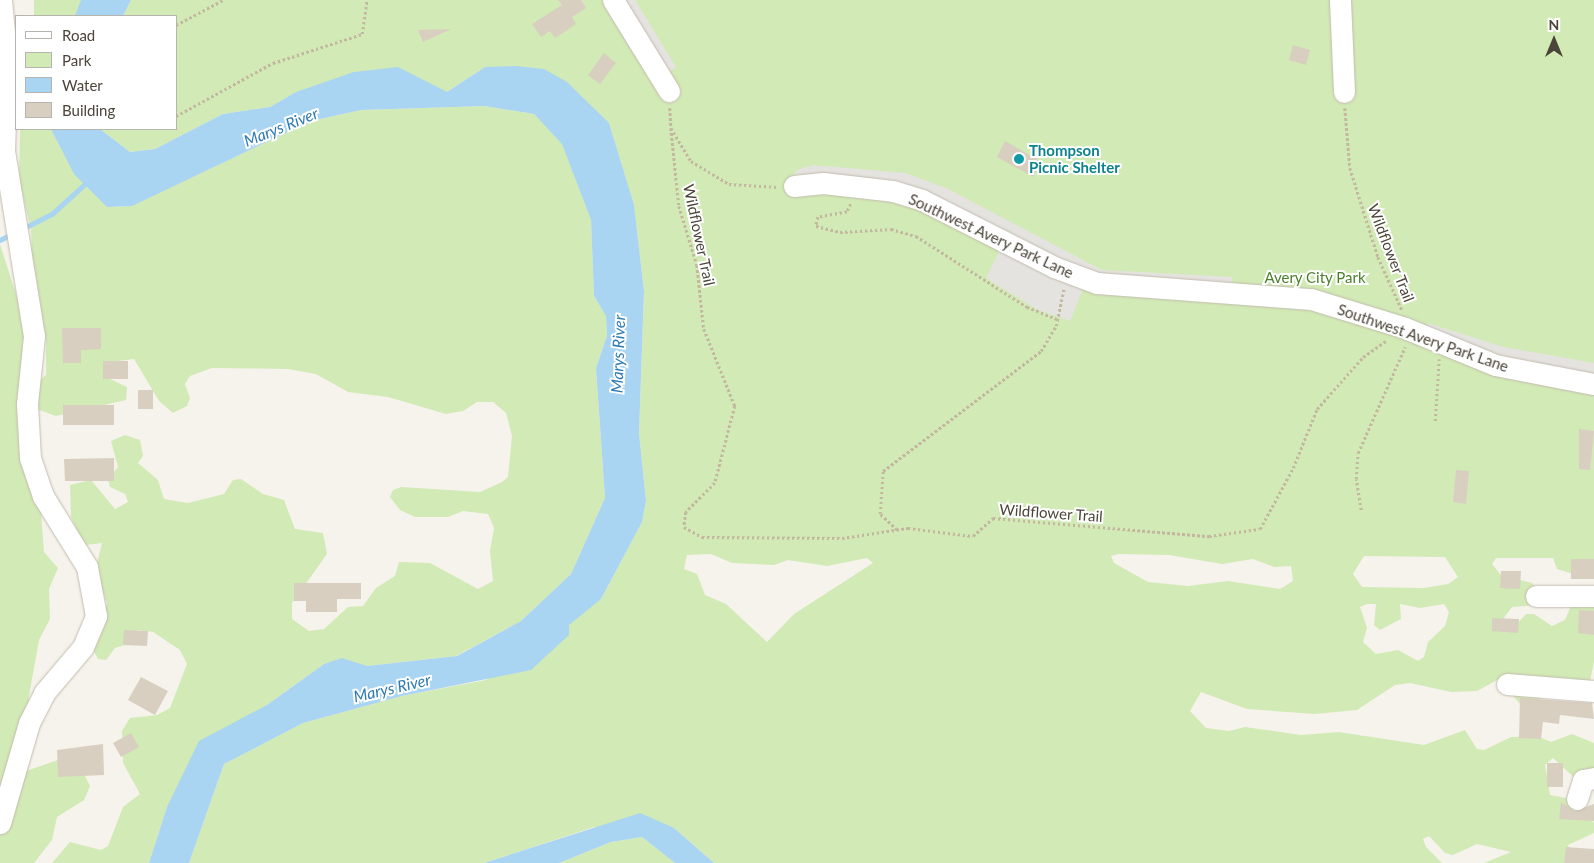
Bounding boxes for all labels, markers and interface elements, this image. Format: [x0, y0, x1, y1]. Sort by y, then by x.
legend [15, 15, 178, 130]
north arrow [1529, 15, 1579, 65]
text: N [1549, 16, 1559, 33]
text: Road [62, 26, 95, 44]
text: Park [62, 51, 91, 69]
text: Water [62, 76, 103, 94]
text: Building [62, 101, 115, 119]
water label: Marys River [241, 103, 321, 151]
place label: Thompson Picnic Shelter [1029, 141, 1120, 176]
marker: Thompson Picnic Shelter [1013, 153, 1025, 165]
street label: Wildflower Trail [679, 182, 719, 288]
street label: Southwest Avery Park Lane [905, 190, 1077, 282]
street label: Wildflower Trail [1364, 201, 1418, 305]
park label: Avery City Park [1264, 269, 1366, 287]
street label: Southwest Avery Park Lane [1335, 300, 1511, 376]
water label: Marys River [607, 315, 629, 393]
street label: Wildflower Trail [998, 500, 1104, 526]
water label: Marys River [352, 670, 432, 706]

